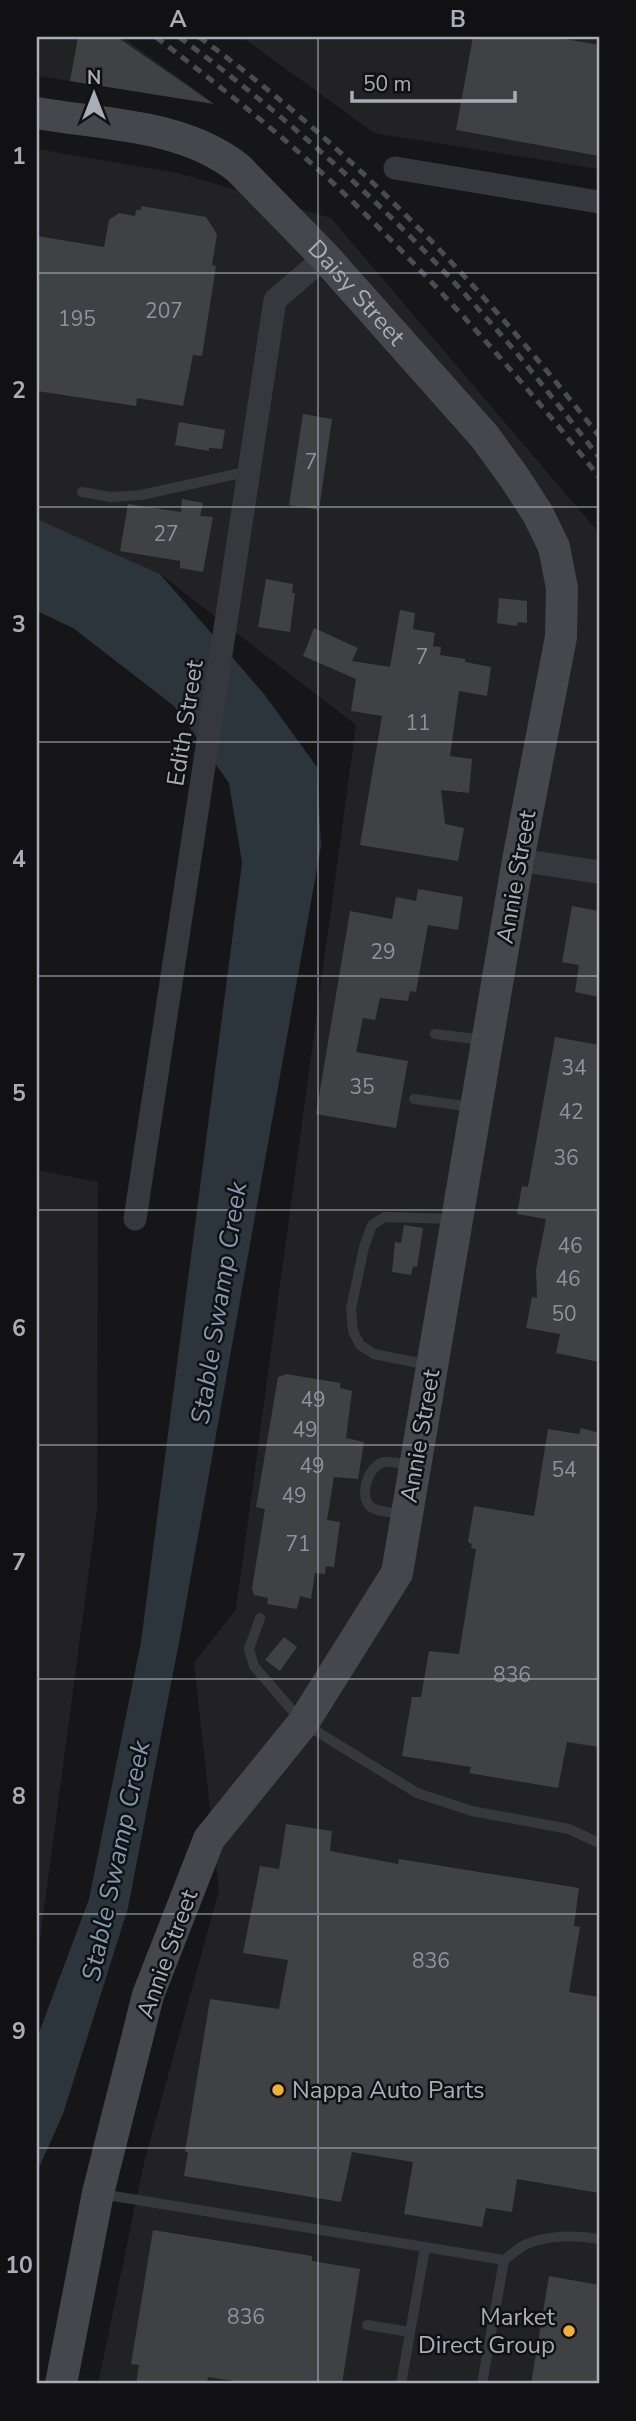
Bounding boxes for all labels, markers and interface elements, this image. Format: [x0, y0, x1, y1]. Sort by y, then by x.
text: A [169, 4, 187, 35]
text: B [450, 4, 466, 35]
north arrow [60, 60, 130, 130]
scale bar [352, 60, 515, 104]
text: N [87, 65, 101, 91]
text: 50 m [363, 70, 412, 98]
text: 1 [12, 141, 26, 172]
street label: Daisy Street [301, 233, 413, 353]
house number: 207 [145, 297, 183, 325]
house number: 195 [58, 305, 96, 333]
text: 2 [12, 375, 26, 406]
house number: 7 [305, 448, 317, 476]
house number: 27 [153, 520, 179, 548]
text: 3 [12, 609, 26, 640]
house number: 7 [416, 643, 428, 671]
street label: Edith Street [159, 657, 211, 788]
house number: 11 [405, 709, 431, 737]
street label: Annie Street [489, 807, 544, 946]
text: 4 [12, 844, 26, 875]
house number: 29 [370, 938, 396, 966]
house number: 34 [561, 1054, 587, 1082]
house number: 35 [349, 1073, 375, 1101]
text: 5 [12, 1078, 26, 1109]
house number: 42 [558, 1098, 584, 1126]
house number: 36 [553, 1144, 579, 1172]
water label: Stable Swamp Creek [183, 1178, 256, 1427]
house number: 46 [557, 1232, 583, 1260]
house number: 46 [555, 1265, 581, 1293]
house number: 50 [551, 1300, 577, 1328]
text: 6 [12, 1313, 26, 1344]
street label: Annie Street [393, 1366, 448, 1505]
house number: 49 [300, 1386, 326, 1414]
house number: 49 [292, 1416, 318, 1444]
house number: 49 [299, 1452, 325, 1480]
house number: 54 [551, 1456, 577, 1484]
house number: 49 [281, 1482, 307, 1510]
house number: 71 [285, 1530, 311, 1558]
text: 7 [12, 1547, 26, 1578]
house number: 836 [493, 1661, 531, 1689]
water label: Stable Swamp Creek [73, 1737, 159, 1984]
text: 8 [12, 1781, 26, 1812]
street label: Annie Street [129, 1885, 205, 2023]
house number: 836 [412, 1947, 450, 1975]
text: 9 [12, 2016, 26, 2047]
place label: Nappa Auto Parts [292, 2074, 485, 2106]
marker: Nappa Auto Parts [270, 2082, 286, 2098]
text: 10 [5, 2250, 33, 2281]
place label: Market Direct Group [418, 2301, 556, 2361]
house number: 836 [227, 2303, 265, 2331]
marker: Market Direct Group [561, 2323, 577, 2339]

